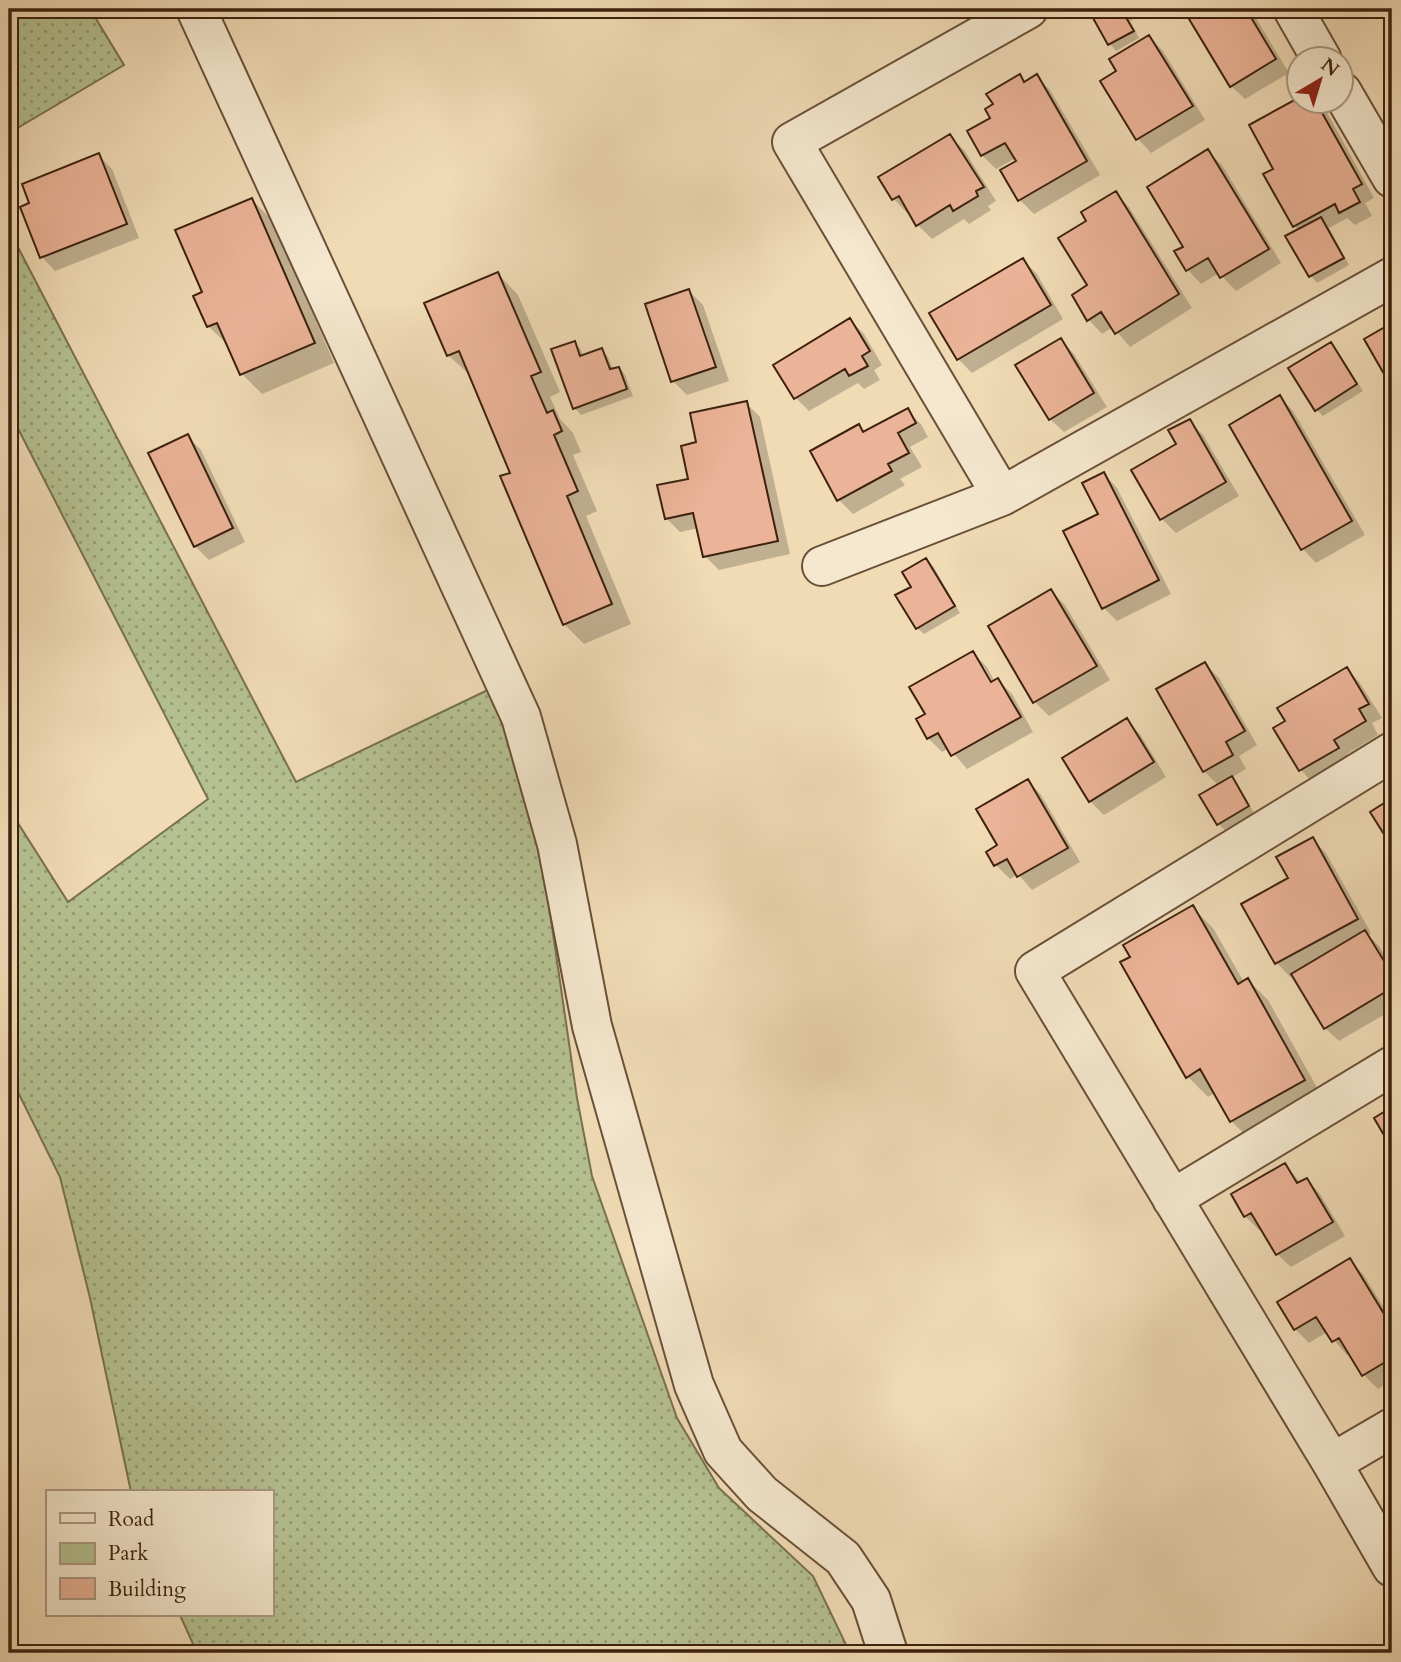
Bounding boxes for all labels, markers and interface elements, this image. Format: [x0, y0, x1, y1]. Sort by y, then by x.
north arrow [1286, 46, 1356, 116]
text: N [1315, 52, 1345, 83]
legend [46, 1490, 273, 1616]
text: Road [108, 1505, 154, 1534]
text: Park [108, 1539, 149, 1568]
text: Building [108, 1575, 186, 1604]

